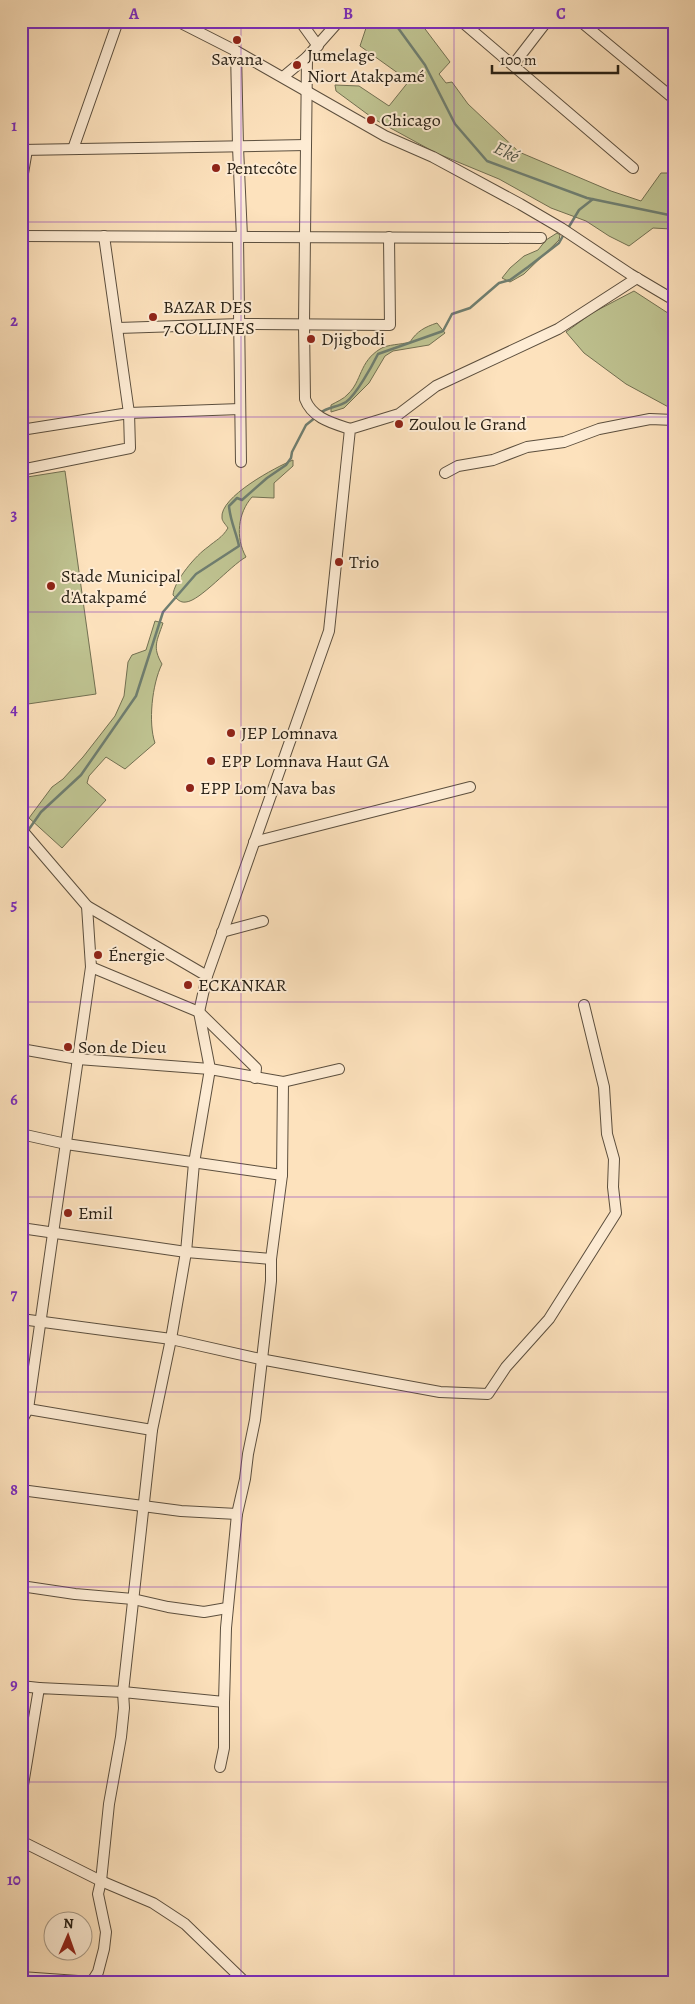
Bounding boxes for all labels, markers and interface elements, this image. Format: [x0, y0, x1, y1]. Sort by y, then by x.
text: A [128, 3, 140, 25]
text: B [343, 3, 353, 25]
text: C [556, 3, 566, 25]
marker: Savana [231, 34, 243, 46]
scale bar [492, 42, 619, 74]
place label: Jumelage Niort Atakpamé [307, 43, 425, 88]
place label: Savana [211, 47, 263, 71]
text: 100 m [500, 50, 537, 70]
marker: Jumelage Niort Atakpamé [291, 59, 303, 71]
place label: Chicago [381, 108, 441, 132]
marker: Chicago [365, 114, 377, 126]
text: 1 [11, 115, 17, 137]
water label: Eké [489, 135, 524, 169]
place label: Pentecôte [226, 156, 297, 180]
marker: Pentecôte [210, 162, 222, 174]
place label: BAZAR DES 7 COLLINES [163, 295, 255, 340]
text: 2 [10, 310, 18, 332]
marker: BAZAR DES 7 COLLINES [147, 311, 159, 323]
place label: Djigbodi [321, 327, 385, 351]
marker: Djigbodi [305, 333, 317, 345]
place label: Zoulou le Grand [409, 412, 527, 436]
marker: Zoulou le Grand [393, 418, 405, 430]
text: 3 [11, 504, 18, 526]
place label: Trio [349, 550, 379, 574]
marker: Trio [333, 556, 345, 568]
place label: Stade Municipal d'Atakpamé [61, 564, 181, 609]
marker: Stade Municipal d'Atakpamé [45, 580, 57, 592]
text: 4 [10, 699, 18, 721]
place label: JEP Lomnava [241, 721, 338, 745]
marker: JEP Lomnava [225, 727, 237, 739]
place label: EPP Lomnava Haut GA [221, 749, 390, 773]
marker: EPP Lomnava Haut GA [205, 755, 217, 767]
place label: EPP Lom Nava bas [200, 776, 336, 800]
marker: EPP Lom Nava bas [184, 782, 196, 794]
text: 5 [11, 894, 18, 916]
place label: Énergie [108, 943, 165, 967]
marker: Énergie [92, 949, 104, 961]
place label: ECKANKAR [198, 973, 287, 997]
marker: ECKANKAR [182, 979, 194, 991]
place label: Son de Dieu [78, 1035, 167, 1059]
marker: Son de Dieu [62, 1041, 74, 1053]
text: 6 [10, 1089, 18, 1111]
place label: Emil [78, 1201, 113, 1225]
marker: Emil [62, 1207, 74, 1219]
text: 7 [11, 1284, 18, 1306]
text: 8 [10, 1479, 18, 1501]
text: 9 [10, 1674, 18, 1696]
text: 10 [7, 1869, 21, 1891]
north arrow [42, 1912, 92, 1962]
text: N [63, 1914, 74, 1933]

